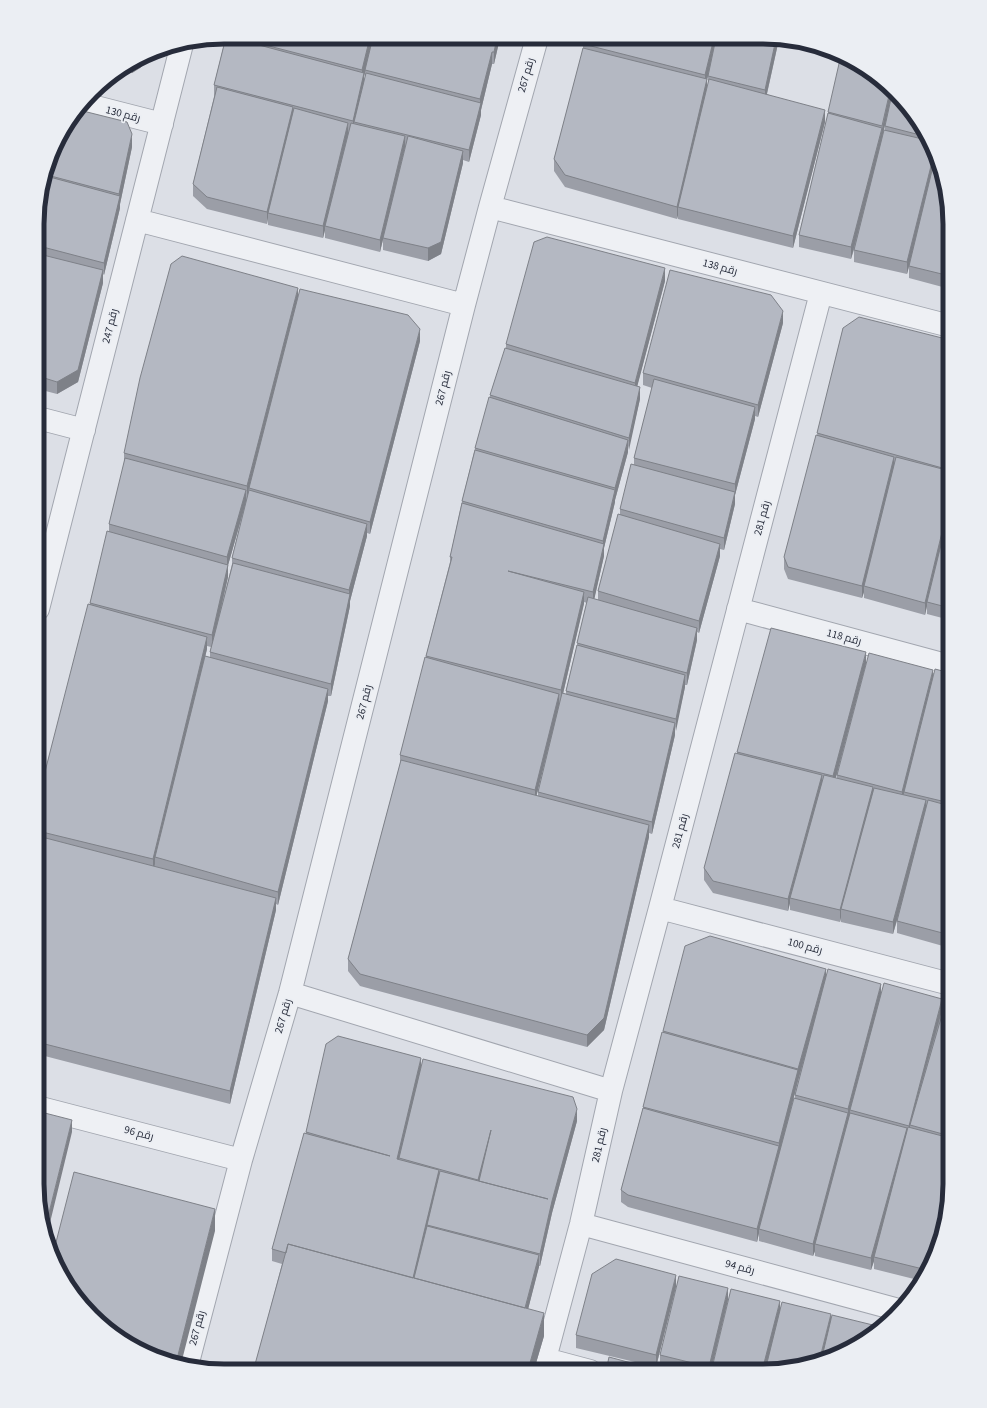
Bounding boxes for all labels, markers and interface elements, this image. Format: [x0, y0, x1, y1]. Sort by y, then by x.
street label: رقم 267 [514, 56, 538, 94]
street label: رقم 130 [104, 102, 142, 126]
street label: رقم 138 [701, 255, 739, 279]
street label: رقم 247 [98, 307, 122, 345]
street label: رقم 267 [431, 369, 455, 407]
street label: رقم 281 [750, 499, 774, 537]
street label: رقم 118 [825, 625, 863, 649]
street label: رقم 267 [352, 683, 376, 721]
street label: رقم 281 [668, 812, 692, 850]
street label: رقم 100 [786, 934, 824, 958]
street label: رقم 267 [271, 997, 295, 1035]
street label: رقم 96 [123, 1122, 156, 1144]
street label: رقم 281 [588, 1126, 610, 1164]
street label: رقم 94 [724, 1256, 757, 1278]
street label: رقم 267 [185, 1309, 209, 1347]

